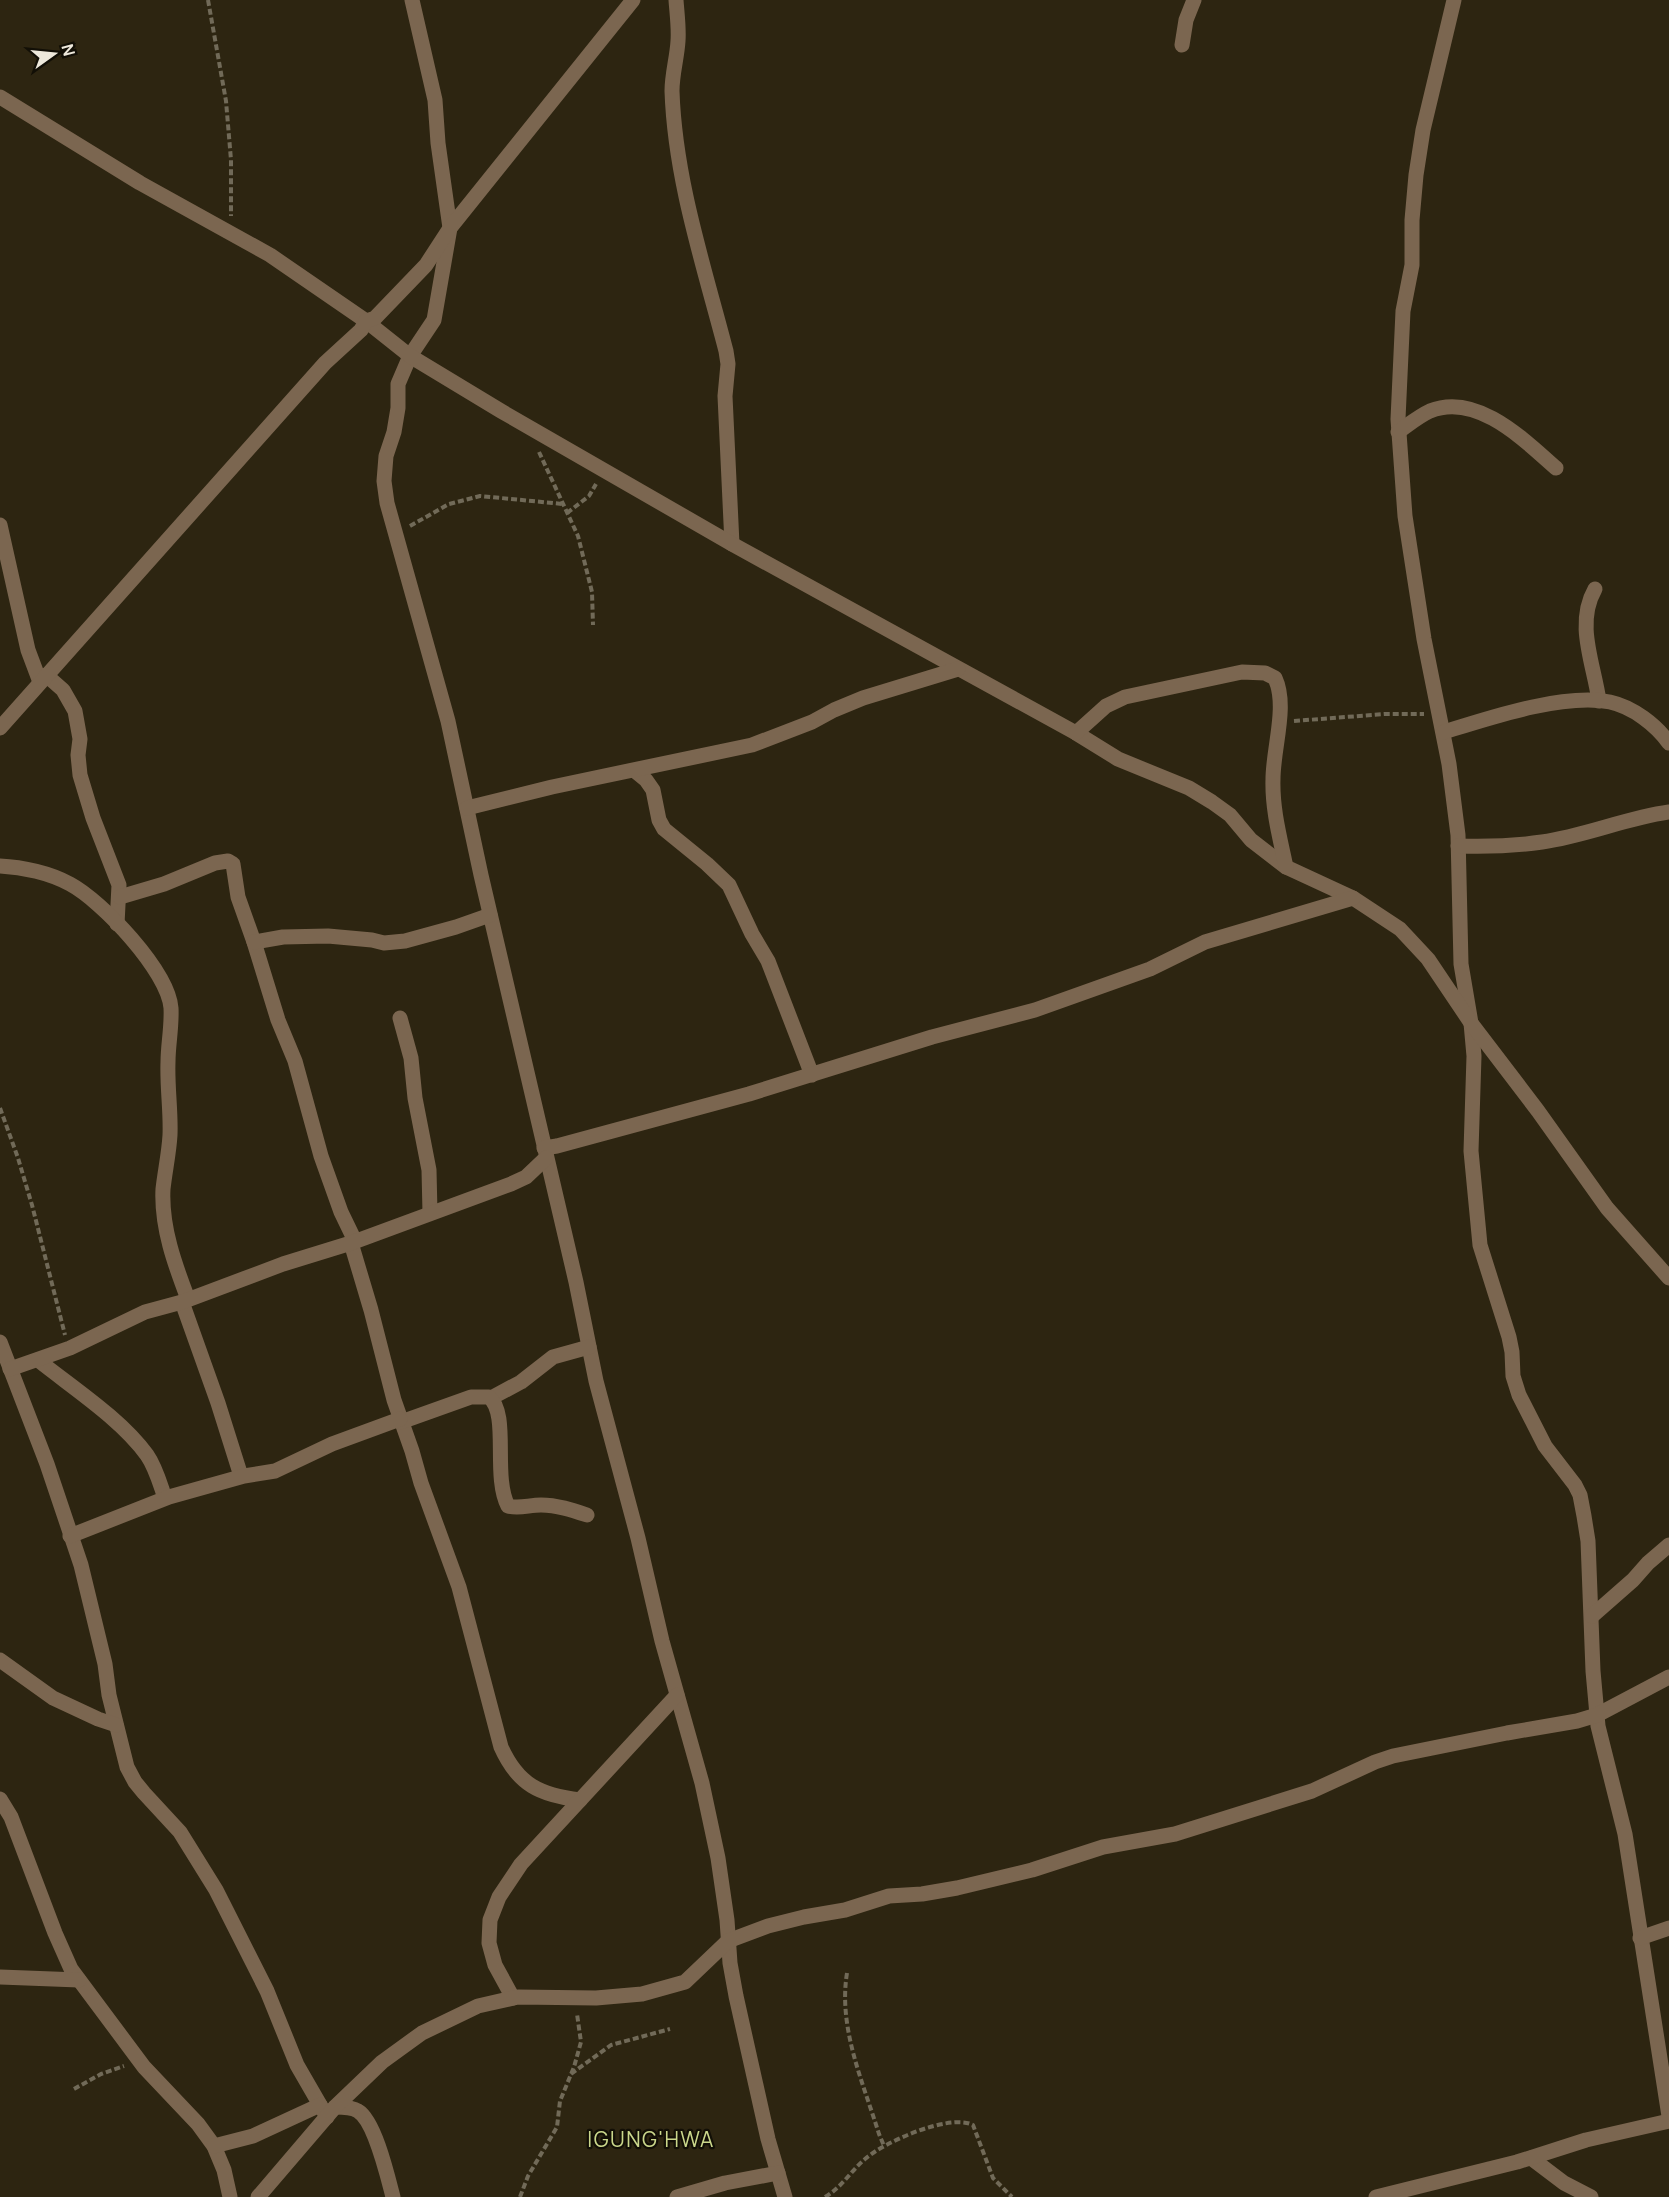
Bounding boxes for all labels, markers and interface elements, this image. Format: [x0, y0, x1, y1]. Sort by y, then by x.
north arrow [24, 24, 84, 84]
text: N [56, 42, 81, 59]
district label: IGUNG'HWA [587, 2125, 715, 2153]

